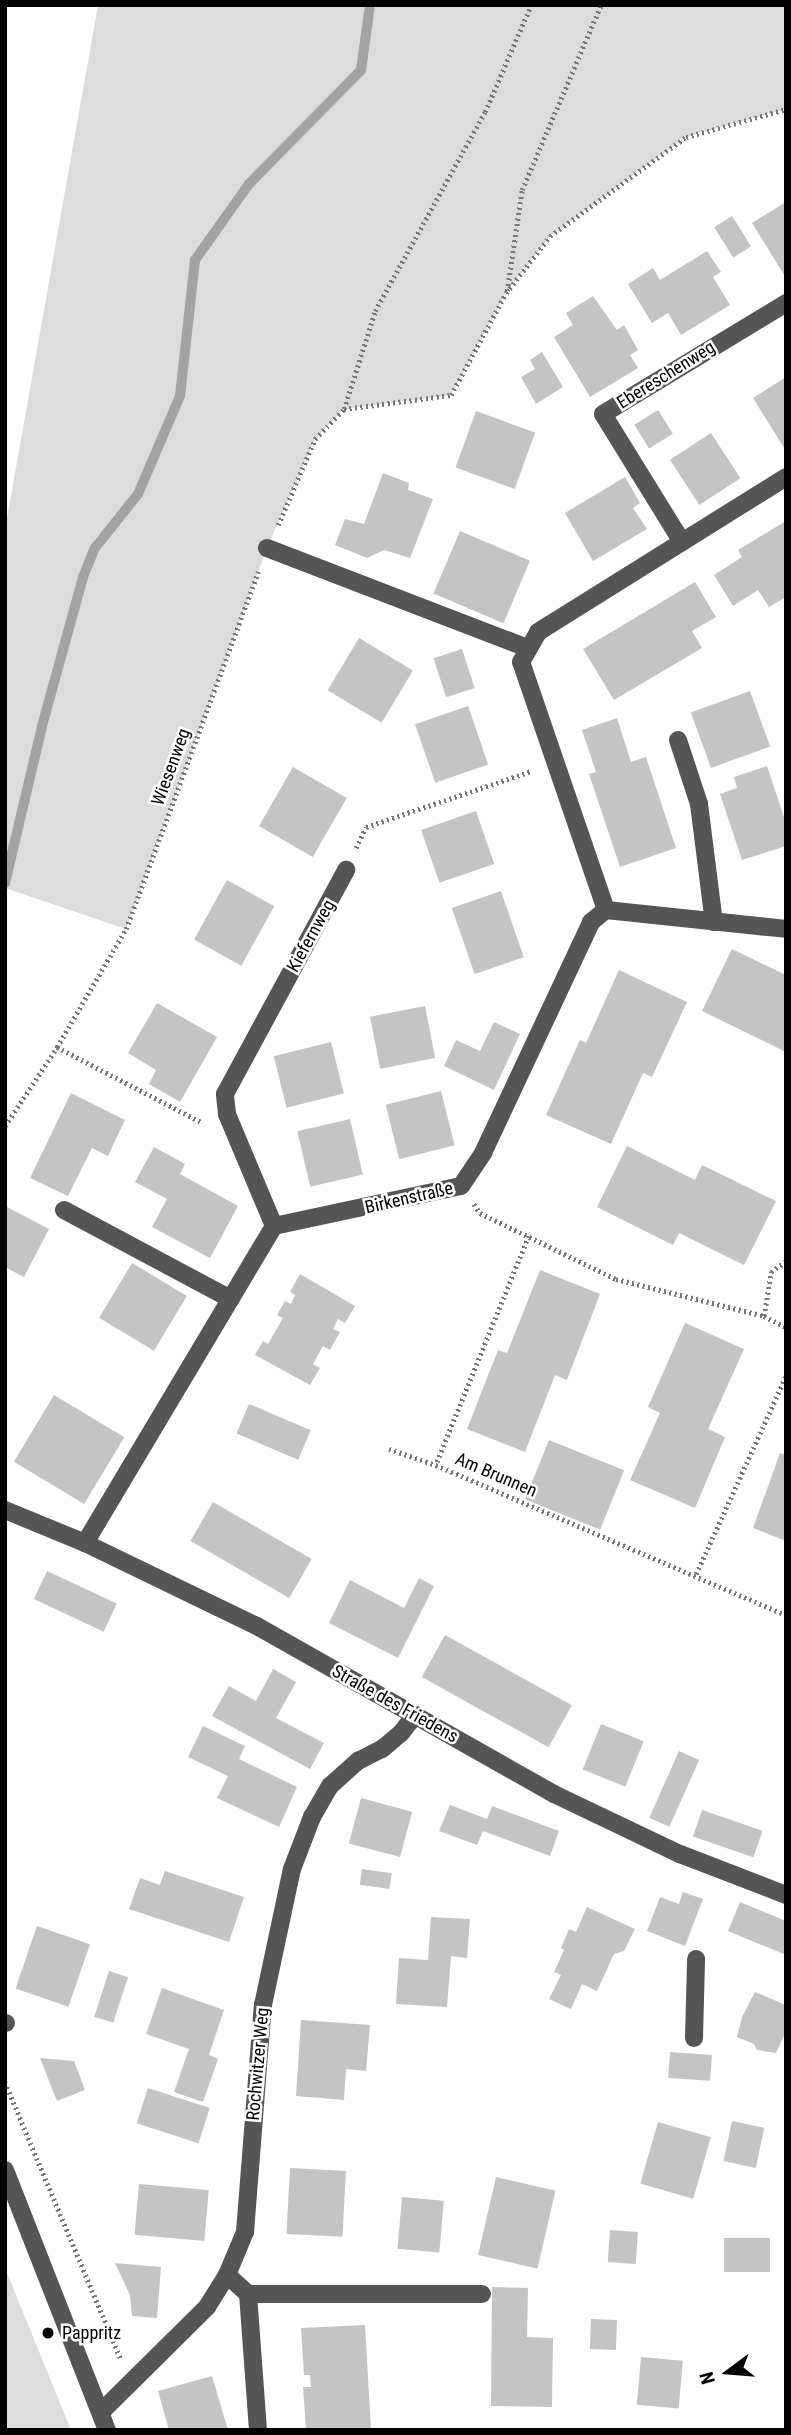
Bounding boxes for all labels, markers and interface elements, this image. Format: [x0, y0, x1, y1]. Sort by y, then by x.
street label: Ebereschenweg [613, 336, 719, 414]
street label: Wiesenweg [147, 725, 195, 809]
street label: Kiefernweg [282, 896, 340, 976]
street label: Birkenstraße [363, 1177, 455, 1219]
street label: Am Brunnen [452, 1448, 540, 1502]
street label: Straße des Friedens [328, 1660, 462, 1748]
street label: Rochwitzer Weg [242, 2007, 274, 2121]
place label: Pappritz [62, 2322, 121, 2344]
marker: Pappritz [40, 2325, 56, 2341]
north arrow [693, 2337, 763, 2407]
text: N [695, 2369, 720, 2387]

